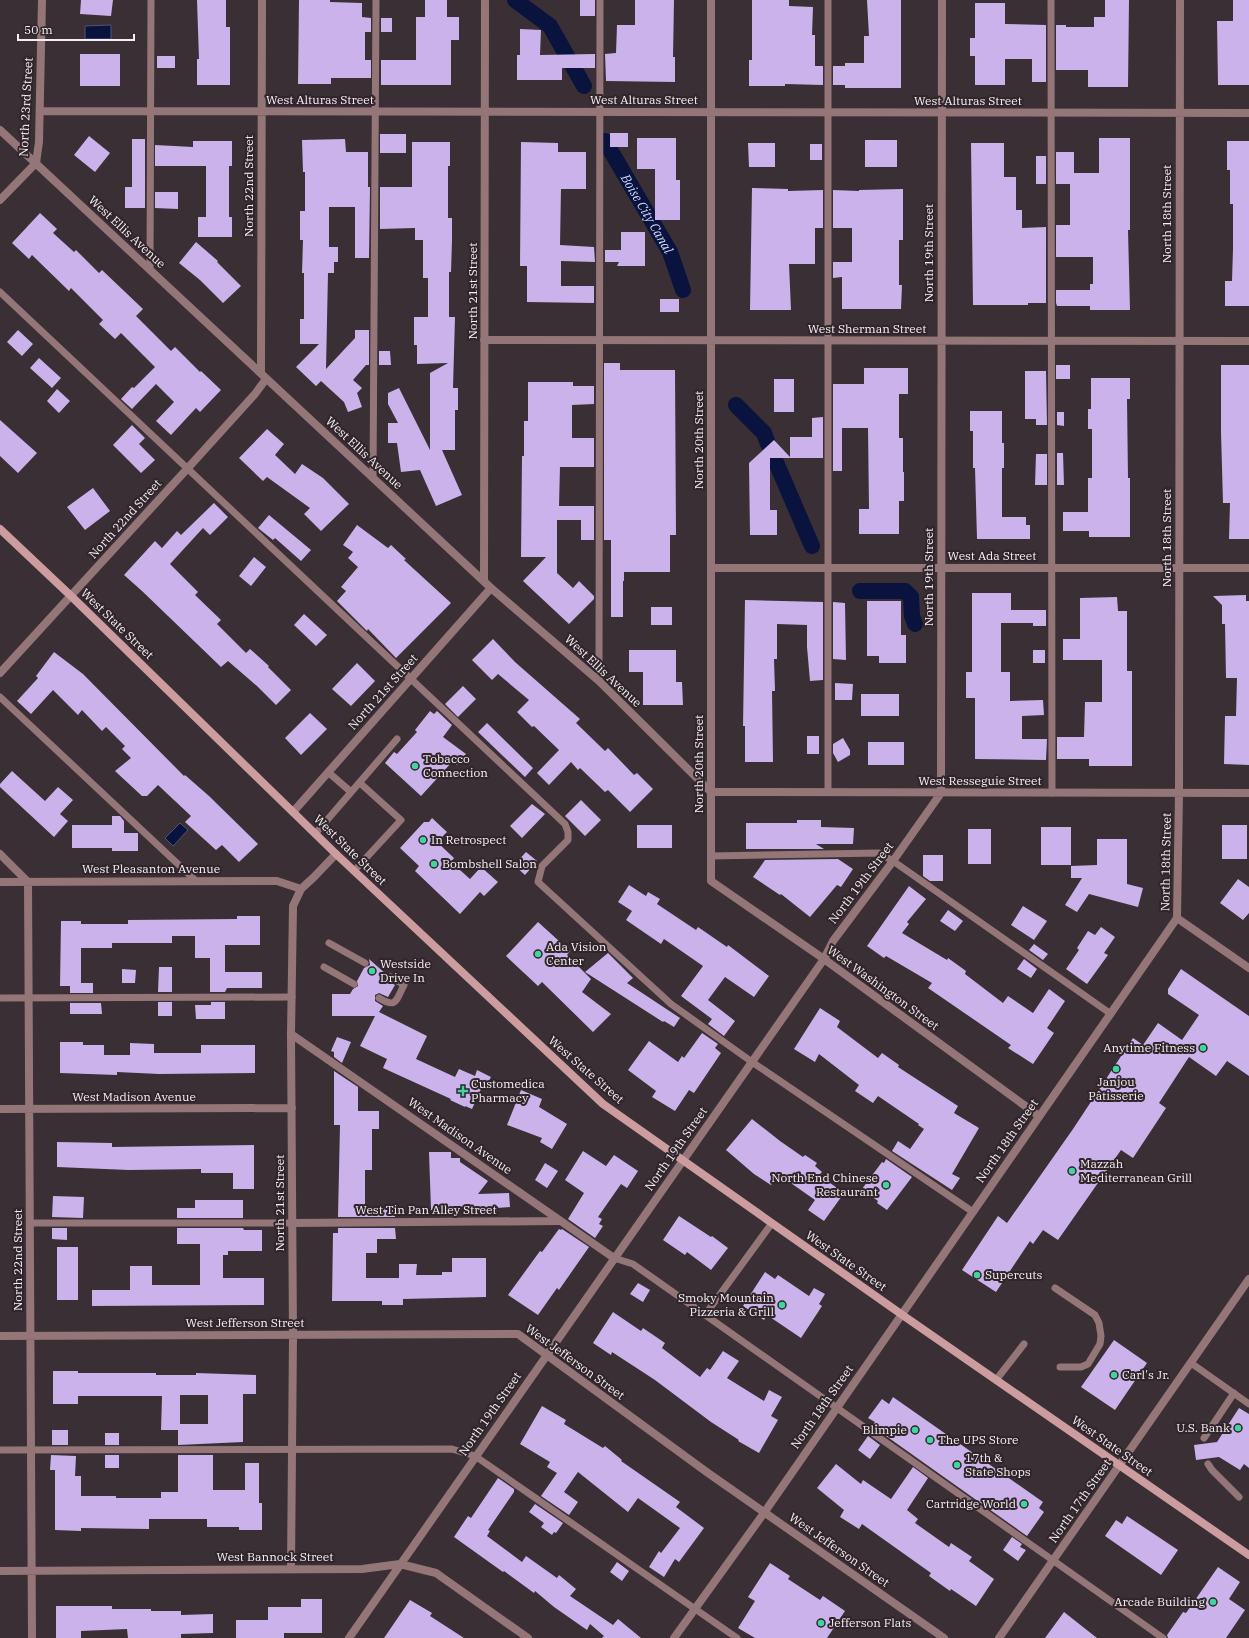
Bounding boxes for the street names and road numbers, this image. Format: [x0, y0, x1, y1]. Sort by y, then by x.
street label: North 23rd Street [15, 57, 36, 157]
street label: West Alturas Street [266, 92, 374, 107]
street label: West Alturas Street [590, 92, 698, 107]
street label: West Alturas Street [914, 93, 1022, 108]
street label: North 22nd Street [241, 135, 256, 237]
street label: North 18th Street [1159, 165, 1174, 263]
street label: West Ellis Avenue [86, 192, 169, 271]
street label: North 19th Street [921, 204, 936, 302]
street label: North 21st Street [465, 243, 480, 339]
street label: West Sherman Street [808, 321, 926, 336]
street label: North 20th Street [691, 391, 706, 489]
street label: West Ellis Avenue [323, 413, 406, 492]
street label: North 22nd Street [85, 476, 164, 562]
street label: North 18th Street [1159, 489, 1174, 587]
street label: North 19th Street [921, 528, 936, 626]
street label: West Ada Street [948, 548, 1036, 563]
street label: West State Street [78, 585, 157, 662]
street label: West Ellis Avenue [562, 631, 645, 710]
street label: North 21st Street [345, 651, 421, 733]
street label: North 20th Street [691, 715, 706, 813]
street label: West Resseguie Street [918, 773, 1042, 788]
street label: West State Street [311, 811, 390, 888]
street label: North 18th Street [1157, 813, 1174, 911]
street label: North 19th Street [825, 839, 896, 927]
street label: West Pleasanton Avenue [82, 861, 220, 876]
street label: West Washington Street [825, 942, 942, 1033]
street label: West State Street [545, 1033, 627, 1107]
street label: West Madison Avenue [72, 1089, 196, 1104]
street label: West Madison Avenue [405, 1094, 515, 1177]
street label: North 18th Street [972, 1096, 1041, 1185]
street label: North 19th Street [641, 1104, 710, 1193]
street label: North 21st Street [272, 1155, 287, 1251]
street label: West Tin Pan Alley Street [355, 1202, 497, 1217]
street label: North 22nd Street [10, 1209, 25, 1311]
street label: West State Street [803, 1227, 890, 1294]
street label: West Jefferson Street [186, 1315, 304, 1330]
street label: West Jefferson Street [523, 1321, 628, 1403]
street label: North 18th Street [787, 1362, 856, 1451]
street label: North 19th Street [455, 1369, 524, 1458]
street label: West State Street [1069, 1412, 1156, 1479]
street label: North 17th Street [1045, 1456, 1114, 1545]
street label: West Jefferson Street [786, 1509, 892, 1590]
street label: West Bannock Street [217, 1549, 333, 1564]

